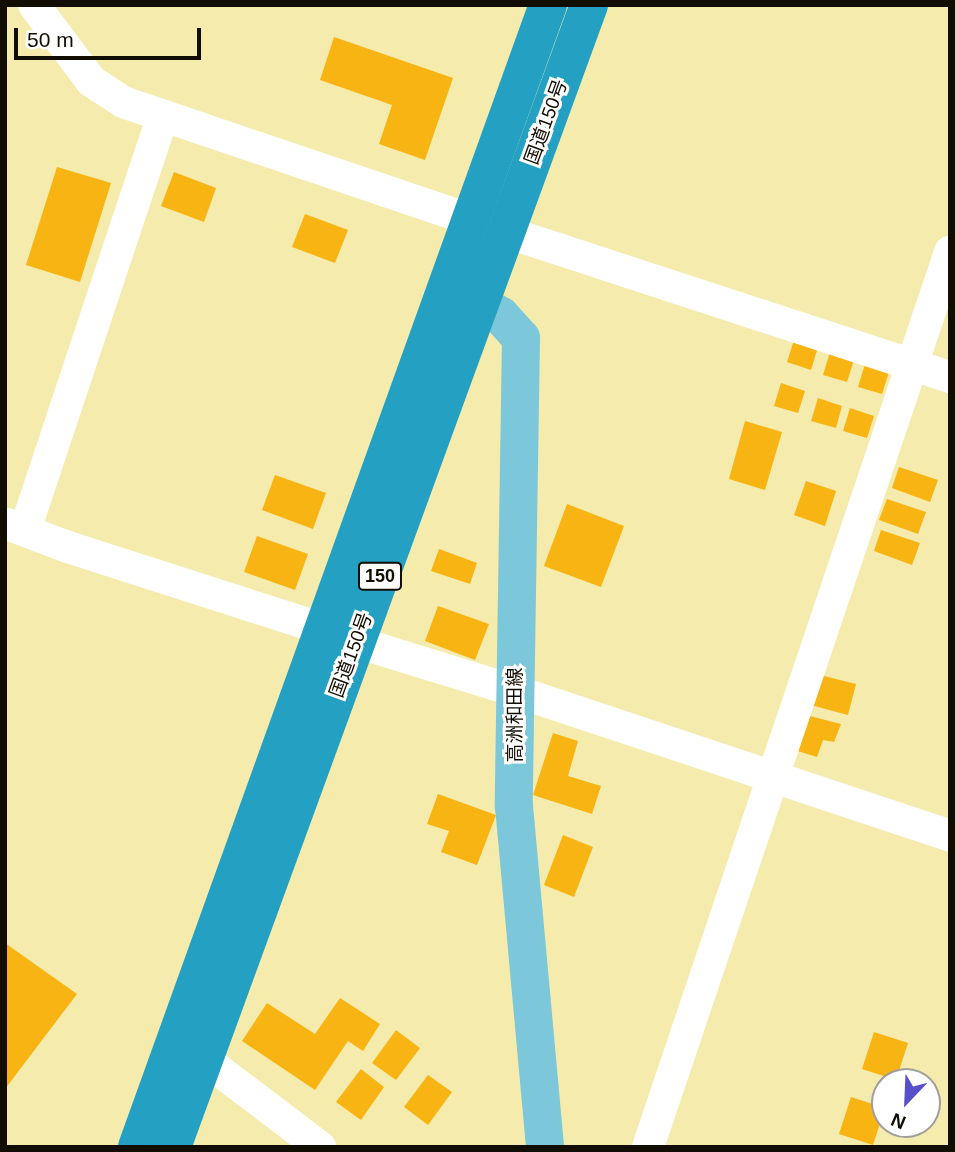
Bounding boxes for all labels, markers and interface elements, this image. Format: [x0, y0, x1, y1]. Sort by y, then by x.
scale bar [18, 14, 205, 58]
text: 50 m [27, 28, 74, 51]
street label: 国道150号 [520, 76, 572, 168]
road number: 150 [357, 562, 403, 590]
street label: 国道150号 [325, 609, 377, 701]
street label: 高洲和田線 [504, 668, 526, 762]
north arrow [871, 1068, 941, 1138]
text: N [888, 1109, 909, 1133]

